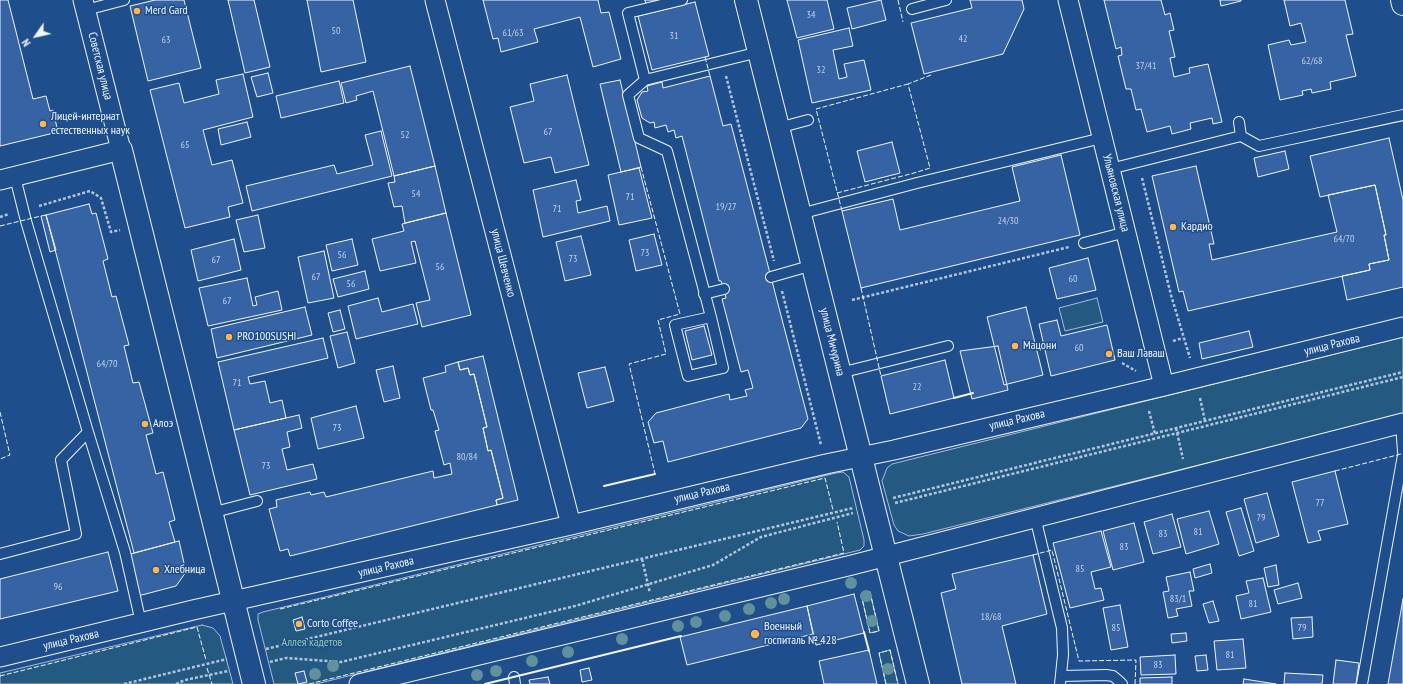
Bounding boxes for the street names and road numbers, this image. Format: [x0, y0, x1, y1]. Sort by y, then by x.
street label: Советская улица [85, 31, 115, 101]
street label: Ульяновская улица [1099, 153, 1133, 233]
street label: улица Шевченко [488, 227, 518, 299]
street label: улица Мичурина [817, 306, 847, 378]
street label: улица Рахова [1303, 331, 1361, 359]
street label: улица Рахова [988, 407, 1046, 433]
street label: улица Рахова [673, 480, 731, 506]
street label: улица Рахова [357, 554, 415, 580]
street label: улица Рахова [42, 627, 100, 653]

